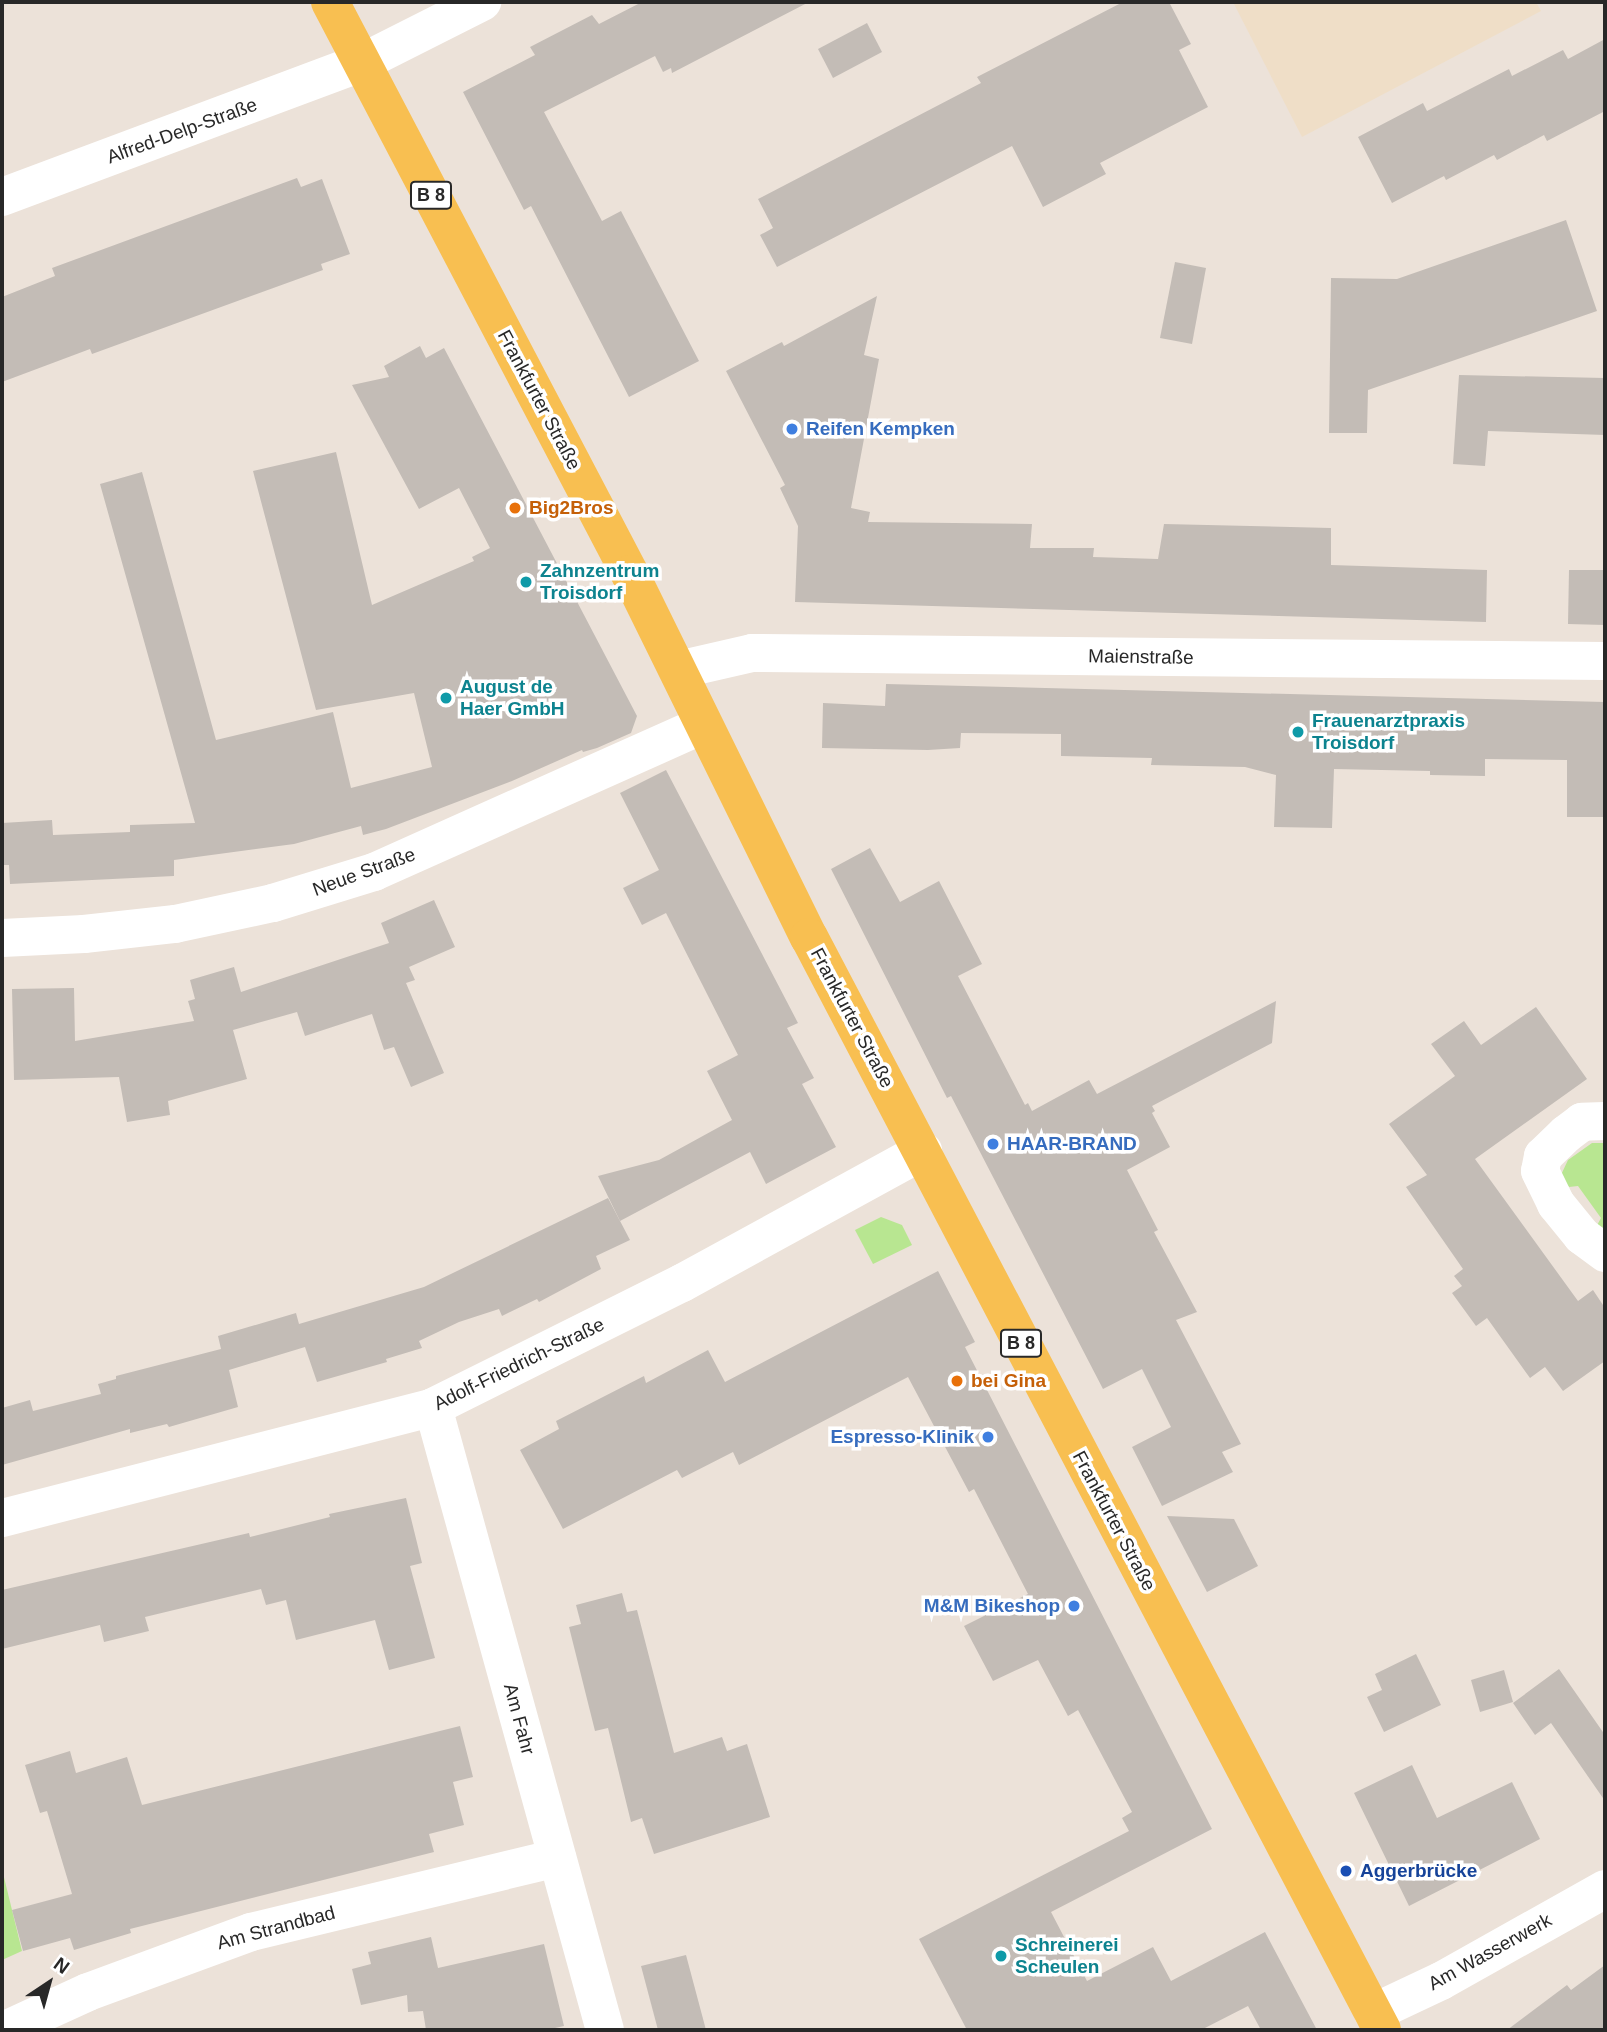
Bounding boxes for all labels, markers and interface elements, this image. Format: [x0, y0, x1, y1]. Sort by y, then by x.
street label: Alfred-Delp-Straße [104, 93, 260, 169]
road number: B 8 [408, 180, 454, 210]
street label: Frankfurter Straße [493, 326, 585, 474]
place label: Reifen Kempken [806, 418, 955, 440]
marker: Reifen Kempken [784, 421, 800, 437]
place label: Big2Bros [529, 497, 613, 519]
marker: Big2Bros [507, 500, 523, 516]
place label: Zahnzentrum Troisdorf [540, 560, 659, 604]
marker: Zahnzentrum Troisdorf [518, 574, 534, 590]
street label: Maienstraße [1088, 645, 1194, 669]
place label: August de Haer GmbH [460, 676, 565, 720]
marker: August de Haer GmbH [438, 690, 454, 706]
place label: Frauenarztpraxis Troisdorf [1312, 710, 1465, 754]
marker: Frauenarztpraxis Troisdorf [1290, 724, 1306, 740]
street label: Neue Straße [309, 843, 419, 901]
street label: Frankfurter Straße [806, 944, 898, 1092]
place label: HAAR-BRAND [1007, 1133, 1137, 1155]
marker: HAAR-BRAND [985, 1136, 1001, 1152]
street label: Adolf-Friedrich-Straße [430, 1313, 608, 1415]
road number: B 8 [998, 1328, 1044, 1358]
place label: bei Gina [971, 1370, 1046, 1392]
marker: bei Gina [949, 1373, 965, 1389]
place label: Espresso-Klinik [830, 1426, 974, 1448]
marker: Espresso-Klinik [980, 1429, 996, 1445]
street label: Frankfurter Straße [1068, 1447, 1160, 1595]
place label: M&M Bikeshop [924, 1595, 1060, 1617]
marker: M&M Bikeshop [1066, 1598, 1082, 1614]
street label: Am Fahr [499, 1681, 539, 1757]
place label: Aggerbrücke [1360, 1860, 1477, 1882]
marker: Aggerbrücke [1338, 1863, 1354, 1879]
street label: Am Strandbad [214, 1901, 338, 1955]
street label: Am Wasserwerk [1424, 1909, 1556, 1995]
place label: Schreinerei Scheulen [1015, 1934, 1118, 1978]
north arrow [14, 1948, 84, 2018]
marker: Schreinerei Scheulen [993, 1948, 1009, 1964]
text: N [50, 1953, 73, 1978]

